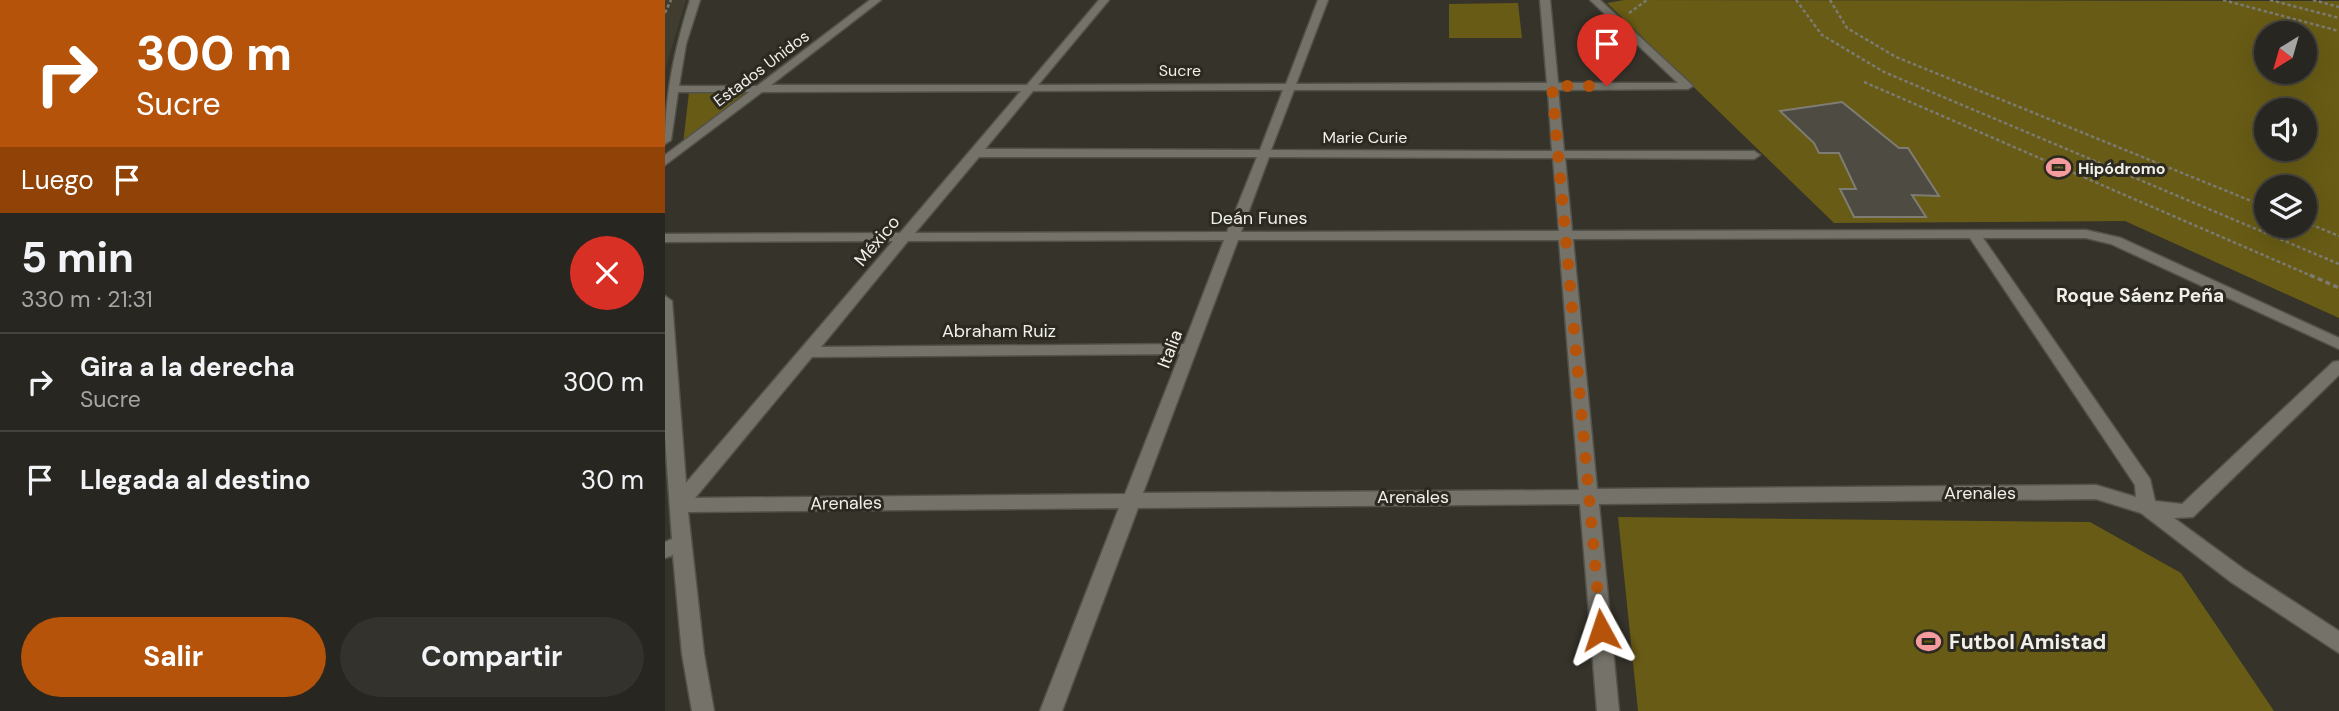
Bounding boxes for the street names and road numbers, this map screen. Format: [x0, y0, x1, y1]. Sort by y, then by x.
street label: Estados Unidos [709, 26, 813, 111]
street label: Sucre [1159, 60, 1201, 81]
street label: Marie Curie [1323, 127, 1407, 148]
street label: Deán Funes [1210, 206, 1308, 230]
street label: México [849, 211, 905, 271]
street label: Abraham Ruiz [942, 319, 1056, 343]
street label: Italia [1152, 326, 1188, 372]
street label: Arenales [1944, 481, 2016, 505]
street label: Arenales [1377, 485, 1449, 509]
street label: Arenales [810, 490, 882, 516]

